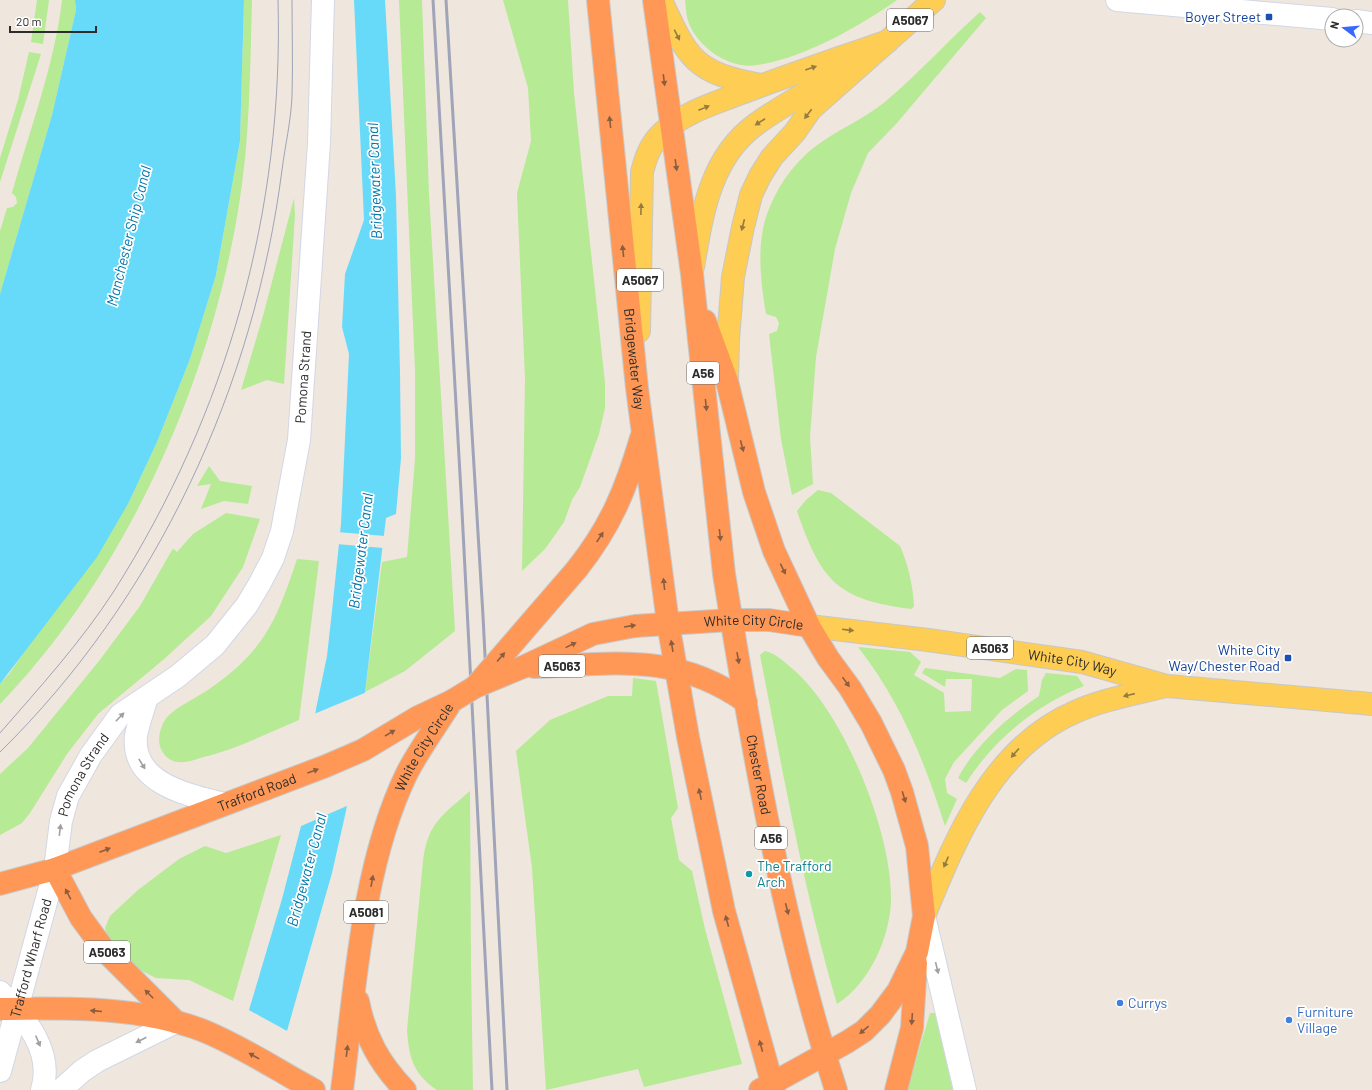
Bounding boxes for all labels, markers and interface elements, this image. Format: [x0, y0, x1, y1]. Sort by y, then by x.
scale bar [10, 8, 96, 34]
place label: Boyer Street [1185, 8, 1261, 25]
north arrow [1324, 8, 1364, 48]
road number: A5067 [887, 9, 933, 31]
marker: Boyer Street [1264, 12, 1274, 22]
text: 20 m [16, 14, 42, 28]
text: N [1327, 20, 1341, 30]
one-way arrow [674, 30, 680, 41]
one-way arrow [805, 64, 817, 70]
one-way arrow [661, 74, 668, 86]
one-way arrow [699, 104, 711, 110]
one-way arrow [803, 109, 812, 120]
one-way arrow [607, 116, 613, 128]
one-way arrow [755, 118, 765, 126]
water label: Bridgewater Canal [363, 122, 385, 239]
one-way arrow [673, 159, 679, 171]
water label: Manchester Ship Canal [102, 163, 154, 308]
one-way arrow [638, 203, 645, 215]
one-way arrow [740, 219, 746, 231]
one-way arrow [620, 245, 627, 257]
road number: A5067 [617, 269, 663, 291]
street label: Bridgewater Way [621, 307, 649, 412]
street label: Pomona Strand [291, 330, 314, 424]
road number: A56 [687, 362, 719, 384]
one-way arrow [703, 399, 709, 411]
one-way arrow [739, 440, 745, 452]
water label: Bridgewater Canal [344, 491, 376, 610]
one-way arrow [717, 529, 723, 541]
one-way arrow [597, 531, 604, 543]
one-way arrow [780, 563, 786, 575]
one-way arrow [660, 578, 667, 590]
street label: White City Circle [703, 611, 805, 633]
one-way arrow [624, 623, 636, 629]
one-way arrow [842, 627, 854, 633]
road number: A5063 [967, 637, 1013, 659]
one-way arrow [669, 640, 675, 652]
place label: White City Way/Chester Road [1169, 641, 1281, 674]
one-way arrow [565, 642, 577, 649]
street label: White City Way [1027, 645, 1119, 680]
one-way arrow [496, 652, 505, 663]
one-way arrow [735, 652, 741, 664]
marker: White City Way/Chester Road [1283, 653, 1293, 663]
road number: A5063 [539, 655, 585, 677]
one-way arrow [841, 676, 850, 687]
one-way arrow [1123, 693, 1135, 699]
street label: White City Circle [391, 699, 457, 794]
one-way arrow [115, 712, 125, 722]
street label: Pomona Strand [54, 729, 112, 818]
one-way arrow [384, 730, 396, 737]
street label: Chester Road [743, 733, 775, 816]
one-way arrow [1010, 748, 1020, 758]
one-way arrow [138, 759, 146, 769]
one-way arrow [308, 767, 320, 773]
street label: Trafford Road [215, 769, 298, 814]
one-way arrow [697, 787, 703, 800]
one-way arrow [901, 792, 907, 804]
water label: Bridgewater Canal [282, 811, 330, 928]
one-way arrow [57, 824, 63, 836]
road number: A56 [755, 827, 787, 849]
one-way arrow [99, 847, 111, 853]
place label: The Trafford Arch [757, 857, 832, 890]
one-way arrow [943, 857, 949, 868]
marker: The Trafford Arch [744, 869, 754, 879]
one-way arrow [369, 875, 375, 887]
one-way arrow [65, 888, 71, 899]
street label: Trafford Wharf Road [6, 896, 55, 1020]
road number: A5081 [344, 901, 388, 923]
one-way arrow [784, 903, 790, 915]
one-way arrow [724, 915, 730, 927]
road number: A5063 [84, 941, 130, 963]
one-way arrow [934, 962, 940, 974]
one-way arrow [144, 990, 153, 999]
place label: Currys [1128, 994, 1168, 1011]
marker: Currys [1115, 998, 1125, 1008]
place label: Furniture Village [1297, 1003, 1354, 1036]
one-way arrow [90, 1007, 102, 1014]
one-way arrow [909, 1013, 916, 1025]
marker: Furniture Village [1284, 1015, 1294, 1025]
one-way arrow [859, 1025, 870, 1034]
one-way arrow [35, 1036, 41, 1048]
one-way arrow [135, 1036, 147, 1043]
one-way arrow [758, 1040, 764, 1052]
one-way arrow [344, 1045, 350, 1057]
one-way arrow [248, 1053, 260, 1060]

